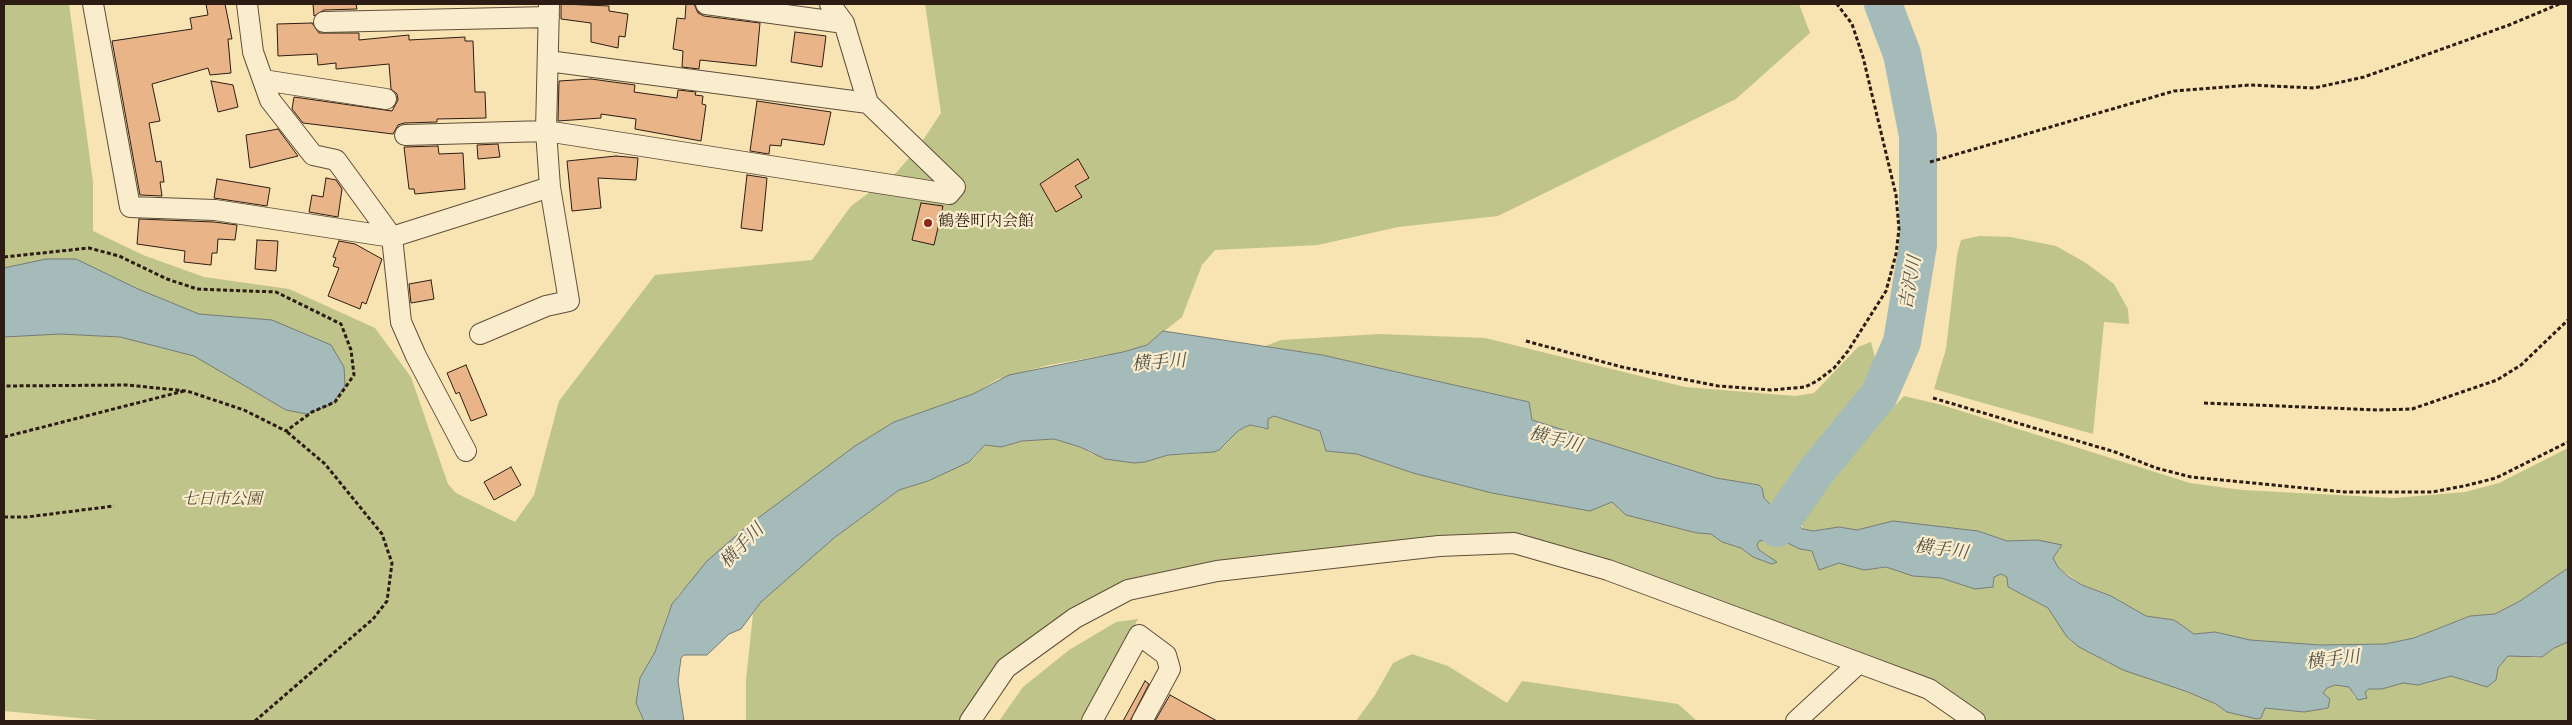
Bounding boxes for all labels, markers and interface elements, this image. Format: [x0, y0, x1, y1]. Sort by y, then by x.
place label: 鶴巻町内会館 [938, 213, 1034, 233]
marker: 鶴巻町内会館 [922, 217, 934, 229]
water label: 吉沢川 [1897, 255, 1927, 311]
water label: 横手川 [1131, 351, 1187, 377]
water label: 横手川 [1526, 424, 1584, 458]
park label: 七日市公園 [182, 491, 262, 511]
water label: 横手川 [716, 520, 770, 574]
water label: 横手川 [1913, 537, 1969, 565]
water label: 横手川 [2305, 647, 2361, 675]

